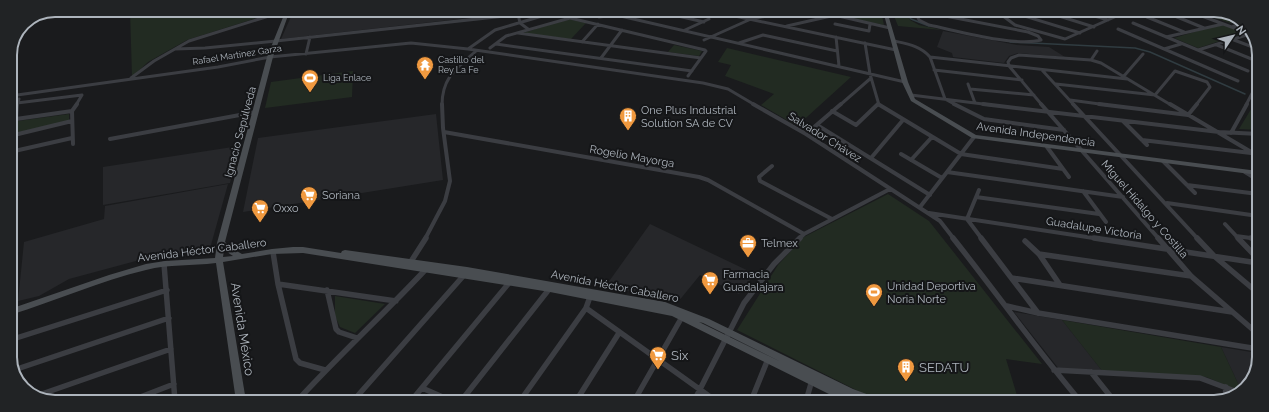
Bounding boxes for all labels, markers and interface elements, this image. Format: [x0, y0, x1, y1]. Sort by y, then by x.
north arrow [1213, 16, 1253, 56]
text: N [1233, 23, 1249, 38]
street label: Rafael Martínez Garza [192, 43, 282, 67]
temple icon: Castillo del Rey La Fe [415, 55, 435, 80]
place label: Castillo del Rey La Fe [438, 55, 485, 75]
sports icon: Liga Enlace [300, 68, 320, 93]
place label: Liga Enlace [323, 73, 372, 83]
street label: Ignacio Sepúlveda [222, 85, 259, 179]
place label: One Plus Industrial Solution SA de CV [641, 104, 736, 130]
building icon: One Plus Industrial Solution SA de CV [618, 106, 638, 131]
street label: Salvador Chávez [786, 110, 864, 166]
street label: Avenida Independencia [976, 120, 1096, 149]
street label: Rogelio Mayorga [589, 143, 675, 170]
street label: Miguel Hidalgo y Costilla [1099, 158, 1191, 261]
supermarket icon: Soriana [299, 185, 319, 210]
place label: Soriana [322, 189, 360, 202]
supermarket icon: Oxxo [250, 198, 270, 223]
place label: Oxxo [273, 202, 299, 215]
street label: Guadalupe Victoria [1045, 215, 1143, 242]
office icon: Telmex [738, 233, 758, 258]
street label: Avenida Héctor Caballero [137, 236, 268, 265]
place label: Telmex [761, 237, 798, 250]
street label: Avenida Héctor Caballero [550, 268, 680, 305]
place label: Farmacia Guadalajara [723, 268, 784, 294]
supermarket icon: Farmacia Guadalajara [700, 270, 720, 295]
place label: Unidad Deportiva Noria Norte [887, 280, 976, 306]
street label: Avenida México [228, 281, 257, 377]
sports icon: Unidad Deportiva Noria Norte [864, 282, 884, 307]
supermarket icon: Six [648, 345, 668, 370]
place label: Six [671, 348, 689, 363]
building icon: SEDATU [896, 357, 916, 382]
place label: SEDATU [919, 360, 969, 375]

